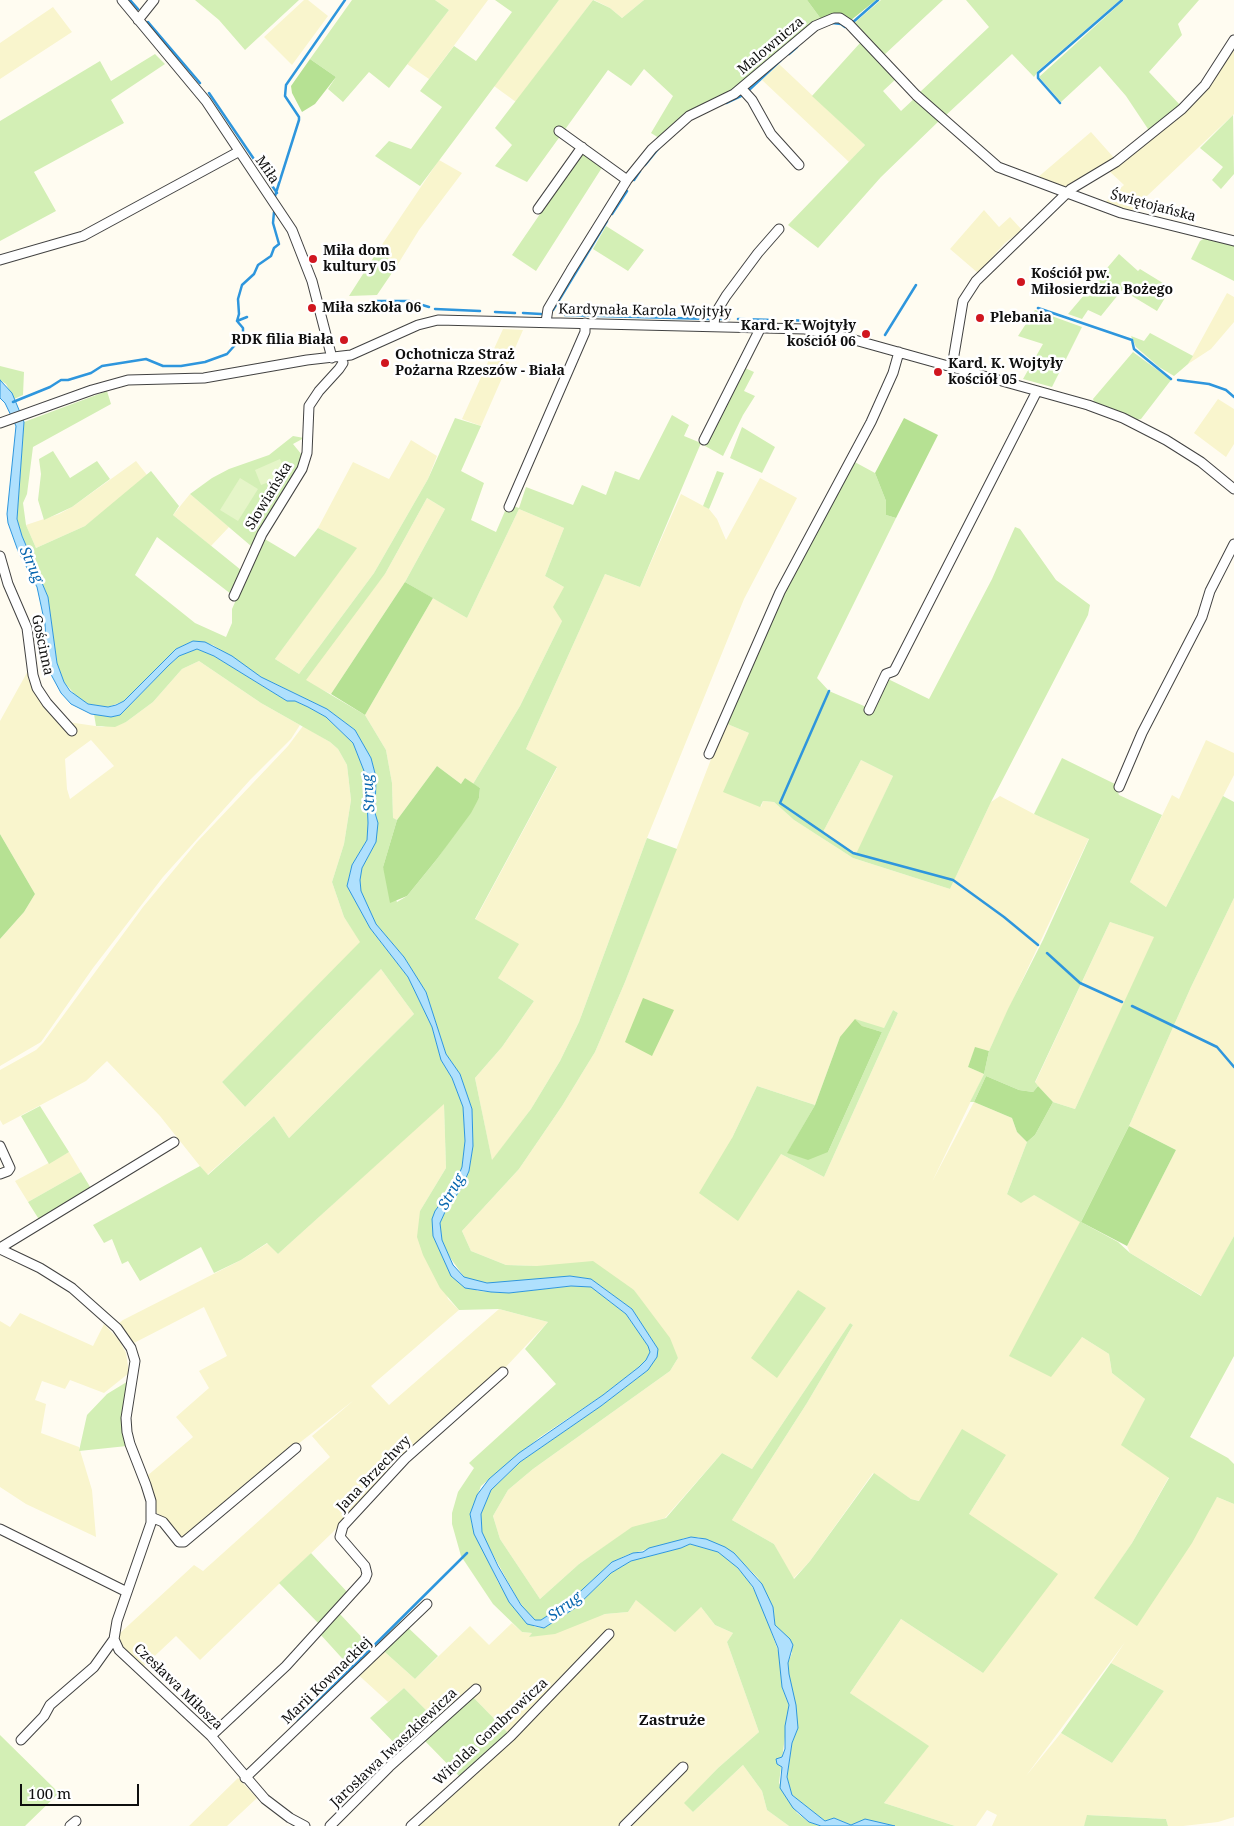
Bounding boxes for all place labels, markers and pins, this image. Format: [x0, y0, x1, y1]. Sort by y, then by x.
place label: Miła dom kultury 05 [323, 243, 396, 276]
marker: Miła dom kultury 05 [307, 253, 319, 265]
place label: Kościół pw. Miłosierdzia Bożego [1031, 266, 1173, 298]
marker: Kościół pw. Miłosierdzia Bożego [1015, 276, 1027, 288]
place label: Miła szkoła 06 [322, 300, 421, 316]
marker: Miła szkoła 06 [306, 302, 318, 314]
place label: Plebania [990, 310, 1052, 326]
marker: Plebania [974, 312, 986, 324]
place label: Kard. K. Wojtyły kościół 06 [741, 318, 856, 351]
marker: Kard. K. Wojtyły kościół 06 [860, 328, 872, 340]
place label: RDK filia Biała [231, 332, 334, 348]
marker: RDK filia Biała [338, 334, 350, 346]
place label: Ochotnicza Straż Pożarna Rzeszów - Biała [395, 347, 565, 380]
place label: Kard. K. Wojtyły kościół 05 [948, 356, 1063, 388]
marker: Ochotnicza Straż Pożarna Rzeszów - Biała [379, 357, 391, 369]
marker: Kard. K. Wojtyły kościół 05 [932, 366, 944, 378]

